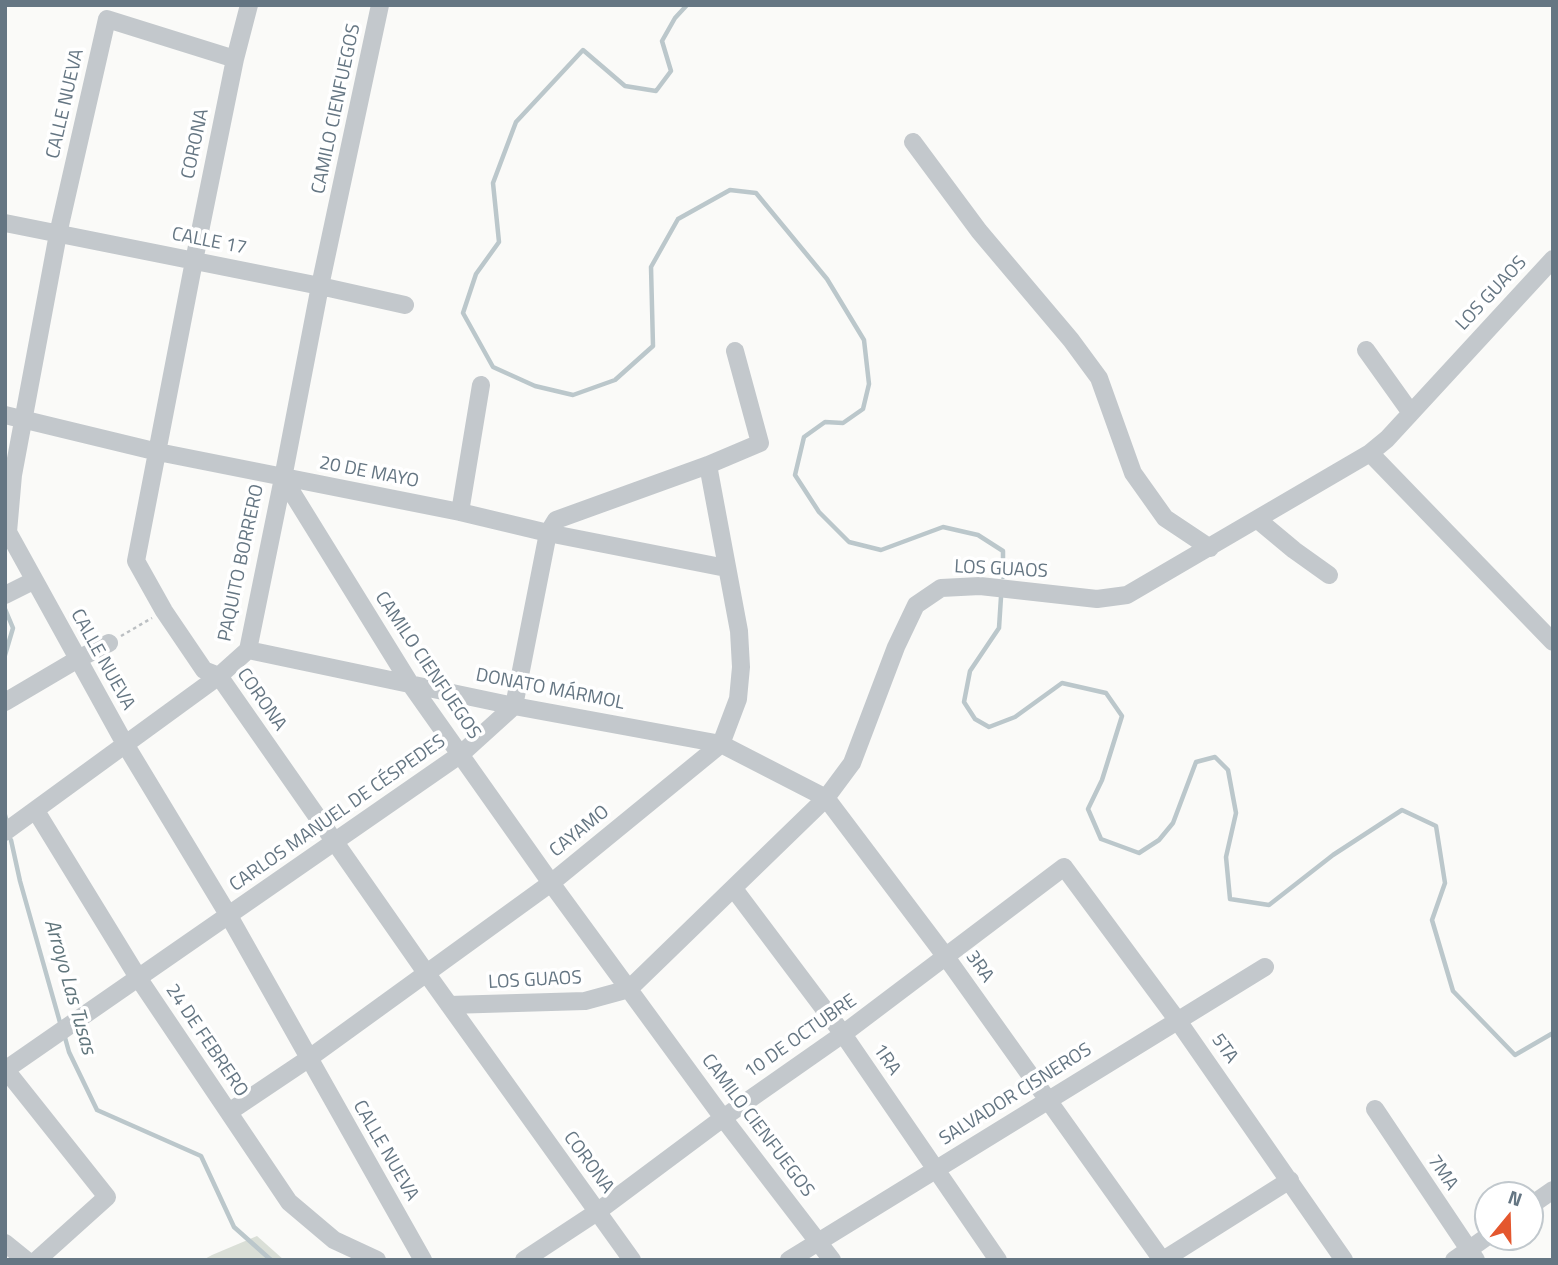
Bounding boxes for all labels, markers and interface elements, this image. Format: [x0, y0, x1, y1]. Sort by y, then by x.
street label: CAMILO CIENFUEGOS [308, 22, 366, 196]
street label: CALLE NUEVA [42, 47, 90, 161]
street label: CORONA [177, 107, 215, 181]
street label: CALLE 17 [170, 224, 248, 260]
street label: LOS GUAOS [1452, 252, 1532, 336]
street label: 20 DE MAYO [317, 452, 421, 494]
street label: PAQUITO BORRERO [214, 482, 270, 644]
street label: LOS GUAOS [954, 556, 1048, 584]
street label: CAMILO CIENFUEGOS [369, 588, 485, 744]
street label: CALLE NUEVA [65, 606, 139, 714]
street label: CORONA [231, 664, 291, 736]
street label: DONATO MÁRMOL [474, 664, 626, 716]
street label: CARLOS MANUEL DE CÉSPEDES [226, 731, 450, 897]
street label: CAYAMO [546, 801, 614, 863]
water label: Arroyo Las Tusas [38, 917, 100, 1057]
street label: 3RA [960, 947, 998, 987]
street label: LOS GUAOS [488, 967, 582, 995]
street label: 24 DE FEBRERO [160, 980, 252, 1102]
street label: 10 DE OCTUBRE [741, 990, 861, 1084]
street label: 5TA [1206, 1030, 1242, 1068]
street label: SALVADOR CISNEROS [936, 1039, 1096, 1151]
street label: 1RA [867, 1040, 905, 1080]
street label: CAMILO CIENFUEGOS [696, 1050, 818, 1202]
street label: CALLE NUEVA [347, 1097, 423, 1205]
street label: CORONA [558, 1128, 618, 1198]
street label: 7MA [1422, 1151, 1462, 1195]
north arrow [1474, 1181, 1544, 1251]
text: N [1504, 1182, 1526, 1213]

